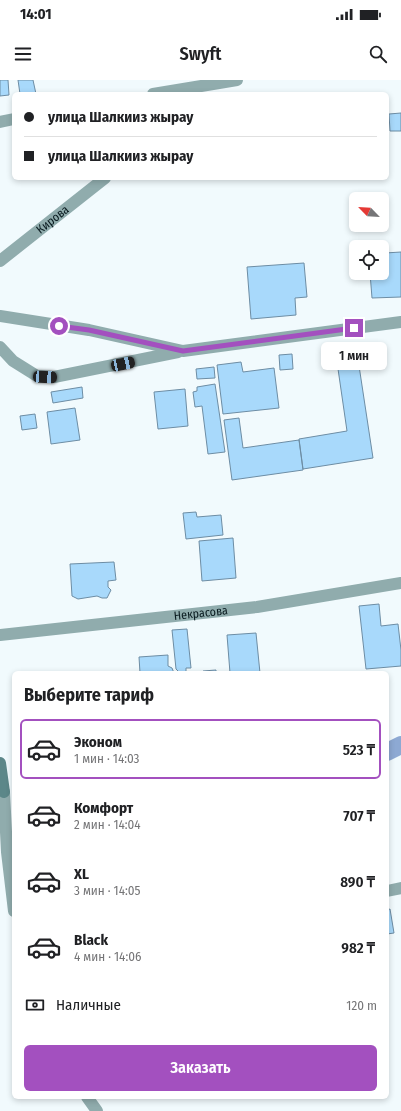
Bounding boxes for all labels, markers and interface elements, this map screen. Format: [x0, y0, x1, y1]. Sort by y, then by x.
text: 14:01 [20, 5, 52, 23]
icon: menu [12, 43, 34, 65]
text: Swyft [180, 43, 222, 65]
icon: search [367, 43, 389, 65]
text: улица Шалкииз жырау [48, 108, 193, 126]
text: улица Шалкииз жырау [48, 147, 193, 165]
north arrow [349, 192, 389, 232]
map controls [349, 192, 389, 280]
street label: Кирова [34, 202, 72, 237]
button: locate [349, 240, 389, 280]
route start [50, 317, 68, 335]
route end [345, 319, 363, 337]
callout: 1 мин [321, 342, 387, 370]
text: 1 мин [339, 348, 369, 363]
car [110, 356, 136, 372]
car [33, 370, 57, 384]
street label: Некрасова [173, 603, 229, 623]
text: Выберите тариф [24, 684, 154, 706]
icon: car [26, 731, 62, 767]
text: Эконом [74, 733, 122, 751]
text: 523 ₸ [343, 741, 375, 759]
text: 1 мин · 14:03 [74, 751, 139, 766]
icon: car [26, 797, 62, 833]
text: Комфорт [74, 799, 133, 817]
text: 707 ₸ [343, 807, 375, 825]
text: 2 мин · 14:04 [74, 817, 141, 832]
icon: car [26, 863, 62, 899]
text: XL [74, 865, 89, 883]
text: 890 ₸ [340, 873, 375, 891]
text: 3 мин · 14:05 [74, 883, 140, 898]
icon: car [26, 929, 62, 965]
text: Black [74, 931, 108, 949]
text: 982 ₸ [341, 939, 375, 957]
text: 4 мин · 14:06 [74, 949, 141, 964]
icon: cash [24, 994, 46, 1016]
text: Наличные [56, 996, 121, 1014]
text: 120 m [346, 998, 377, 1013]
button: Заказать [24, 1045, 377, 1091]

